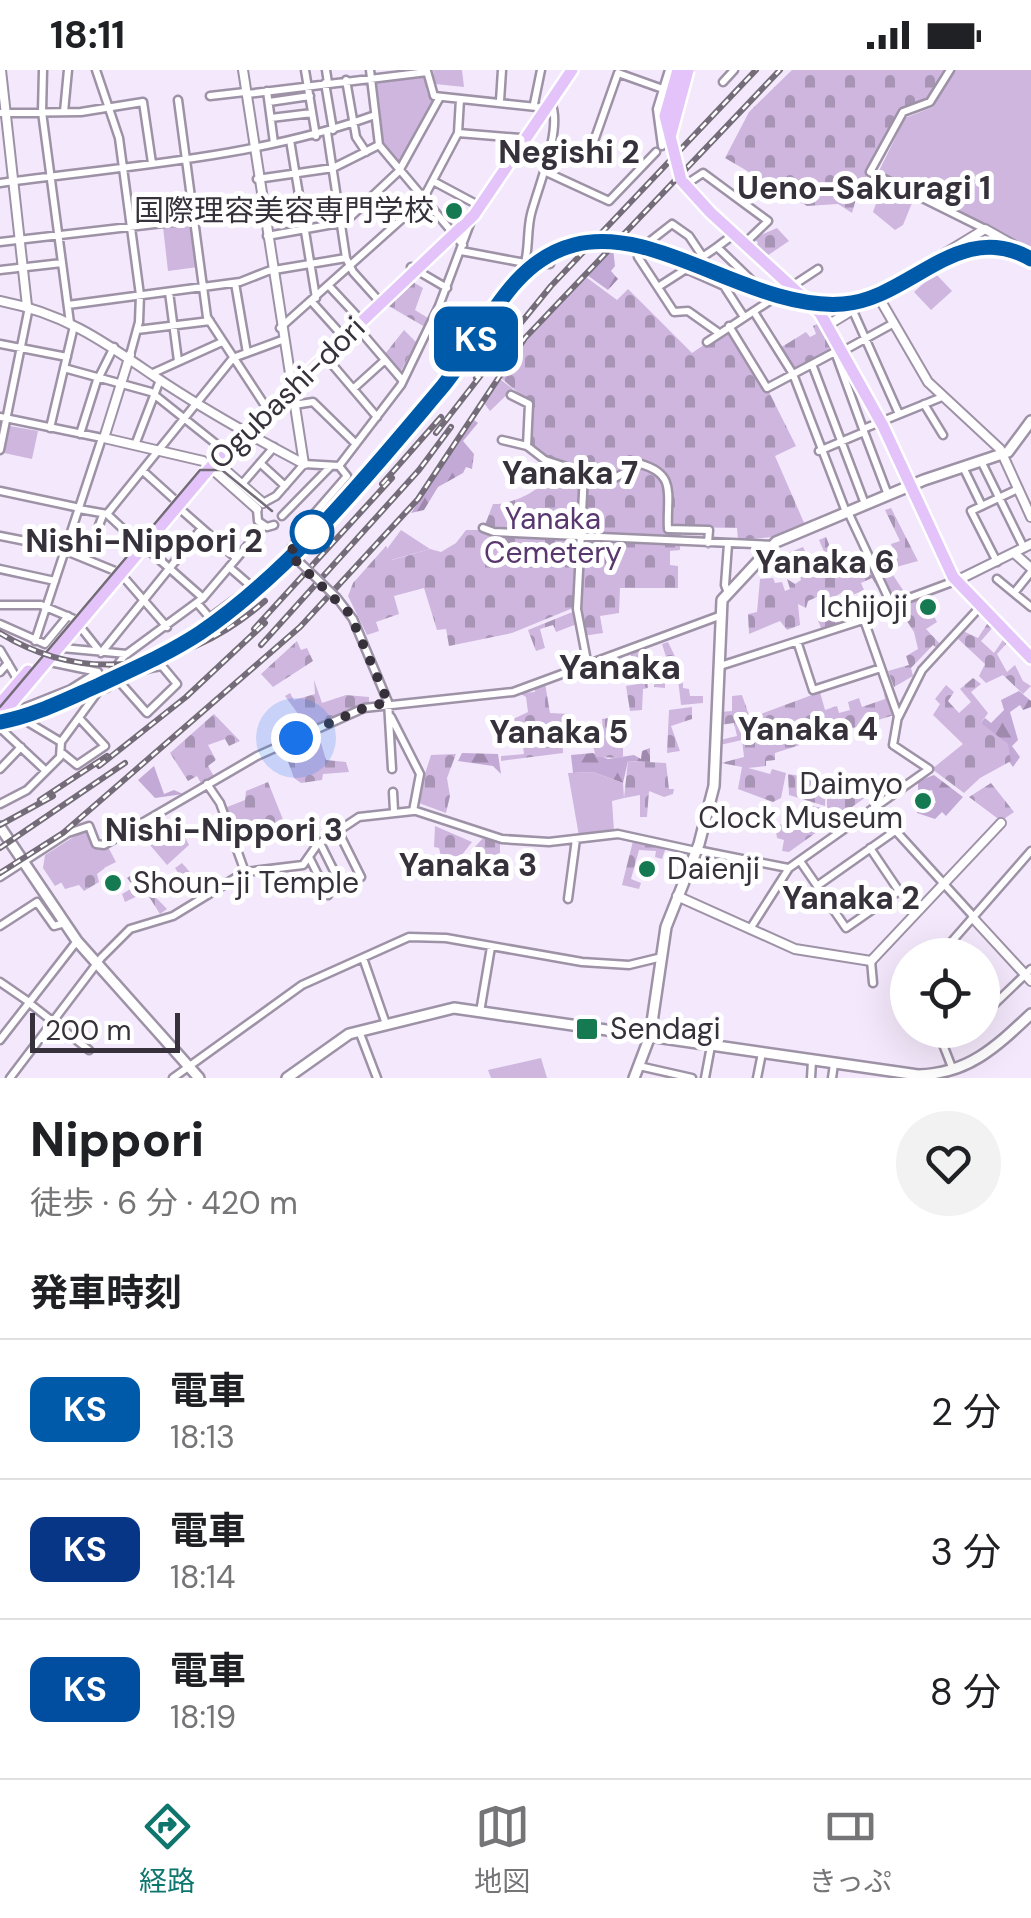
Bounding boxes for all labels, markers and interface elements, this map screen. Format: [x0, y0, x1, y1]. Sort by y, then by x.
text: 18:11 [50, 10, 125, 60]
district label: Negishi 2 [498, 131, 640, 173]
district label: Ueno-Sakuragi 1 [737, 167, 991, 209]
place label: 国際理容美容専門学校 [134, 191, 434, 230]
marker: 国際理容美容専門学校 [443, 200, 465, 222]
line badge: KS [431, 306, 521, 372]
street label: Ogubashi-dori [200, 308, 373, 477]
text: KS [454, 316, 498, 362]
district label: Yanaka 7 [502, 452, 638, 494]
park label: Yanaka Cemetery [484, 499, 622, 572]
unlabelled marker [291, 511, 333, 553]
district label: Nishi-Nippori 2 [25, 520, 263, 562]
district label: Yanaka 6 [755, 541, 895, 583]
place label: Ichijoji [820, 587, 908, 626]
marker: Ichijoji [917, 596, 939, 618]
district label: Yanaka [559, 644, 681, 690]
district label: Yanaka 4 [738, 708, 878, 750]
district label: Yanaka 5 [490, 711, 628, 753]
your location [271, 713, 321, 763]
place label: Daimyo Clock Museum [698, 764, 903, 837]
marker: Daimyo Clock Museum [912, 790, 934, 812]
district label: Nishi-Nippori 3 [105, 809, 343, 851]
district label: Yanaka 3 [399, 844, 537, 886]
place label: Daienji [667, 849, 760, 888]
marker: Daienji [636, 858, 658, 880]
place label: Shoun-ji Temple [133, 863, 359, 902]
marker: Shoun-ji Temple [102, 872, 124, 894]
district label: Yanaka 2 [782, 877, 920, 919]
map controls [890, 938, 1000, 1048]
button: locate [890, 938, 1000, 1048]
scale bar [30, 1008, 180, 1053]
place label: Sendagi [610, 1009, 721, 1048]
text: 200 m [45, 1012, 132, 1049]
marker: Sendagi [574, 1016, 600, 1042]
text: Nippori [30, 1108, 204, 1171]
button: heart [896, 1111, 1001, 1216]
text: 徒歩 · 6 分 · 420 m [30, 1182, 298, 1224]
text: 発車時刻 [30, 1268, 182, 1318]
text: 電車 [170, 1366, 246, 1416]
text: KS [63, 1386, 107, 1432]
text: 2 分 [931, 1387, 1001, 1437]
text: 18:13 [170, 1416, 235, 1458]
text: 電車 [170, 1506, 246, 1556]
text: KS [63, 1526, 107, 1572]
text: 3 分 [930, 1527, 1001, 1577]
text: 18:14 [170, 1556, 235, 1598]
text: 電車 [170, 1646, 246, 1696]
text: KS [63, 1666, 107, 1712]
text: 8 分 [930, 1667, 1001, 1717]
text: 18:19 [170, 1696, 236, 1738]
tab: 経路 [139, 1799, 195, 1900]
tab: 地図 [474, 1799, 530, 1900]
tab: きっぷ [809, 1799, 892, 1900]

